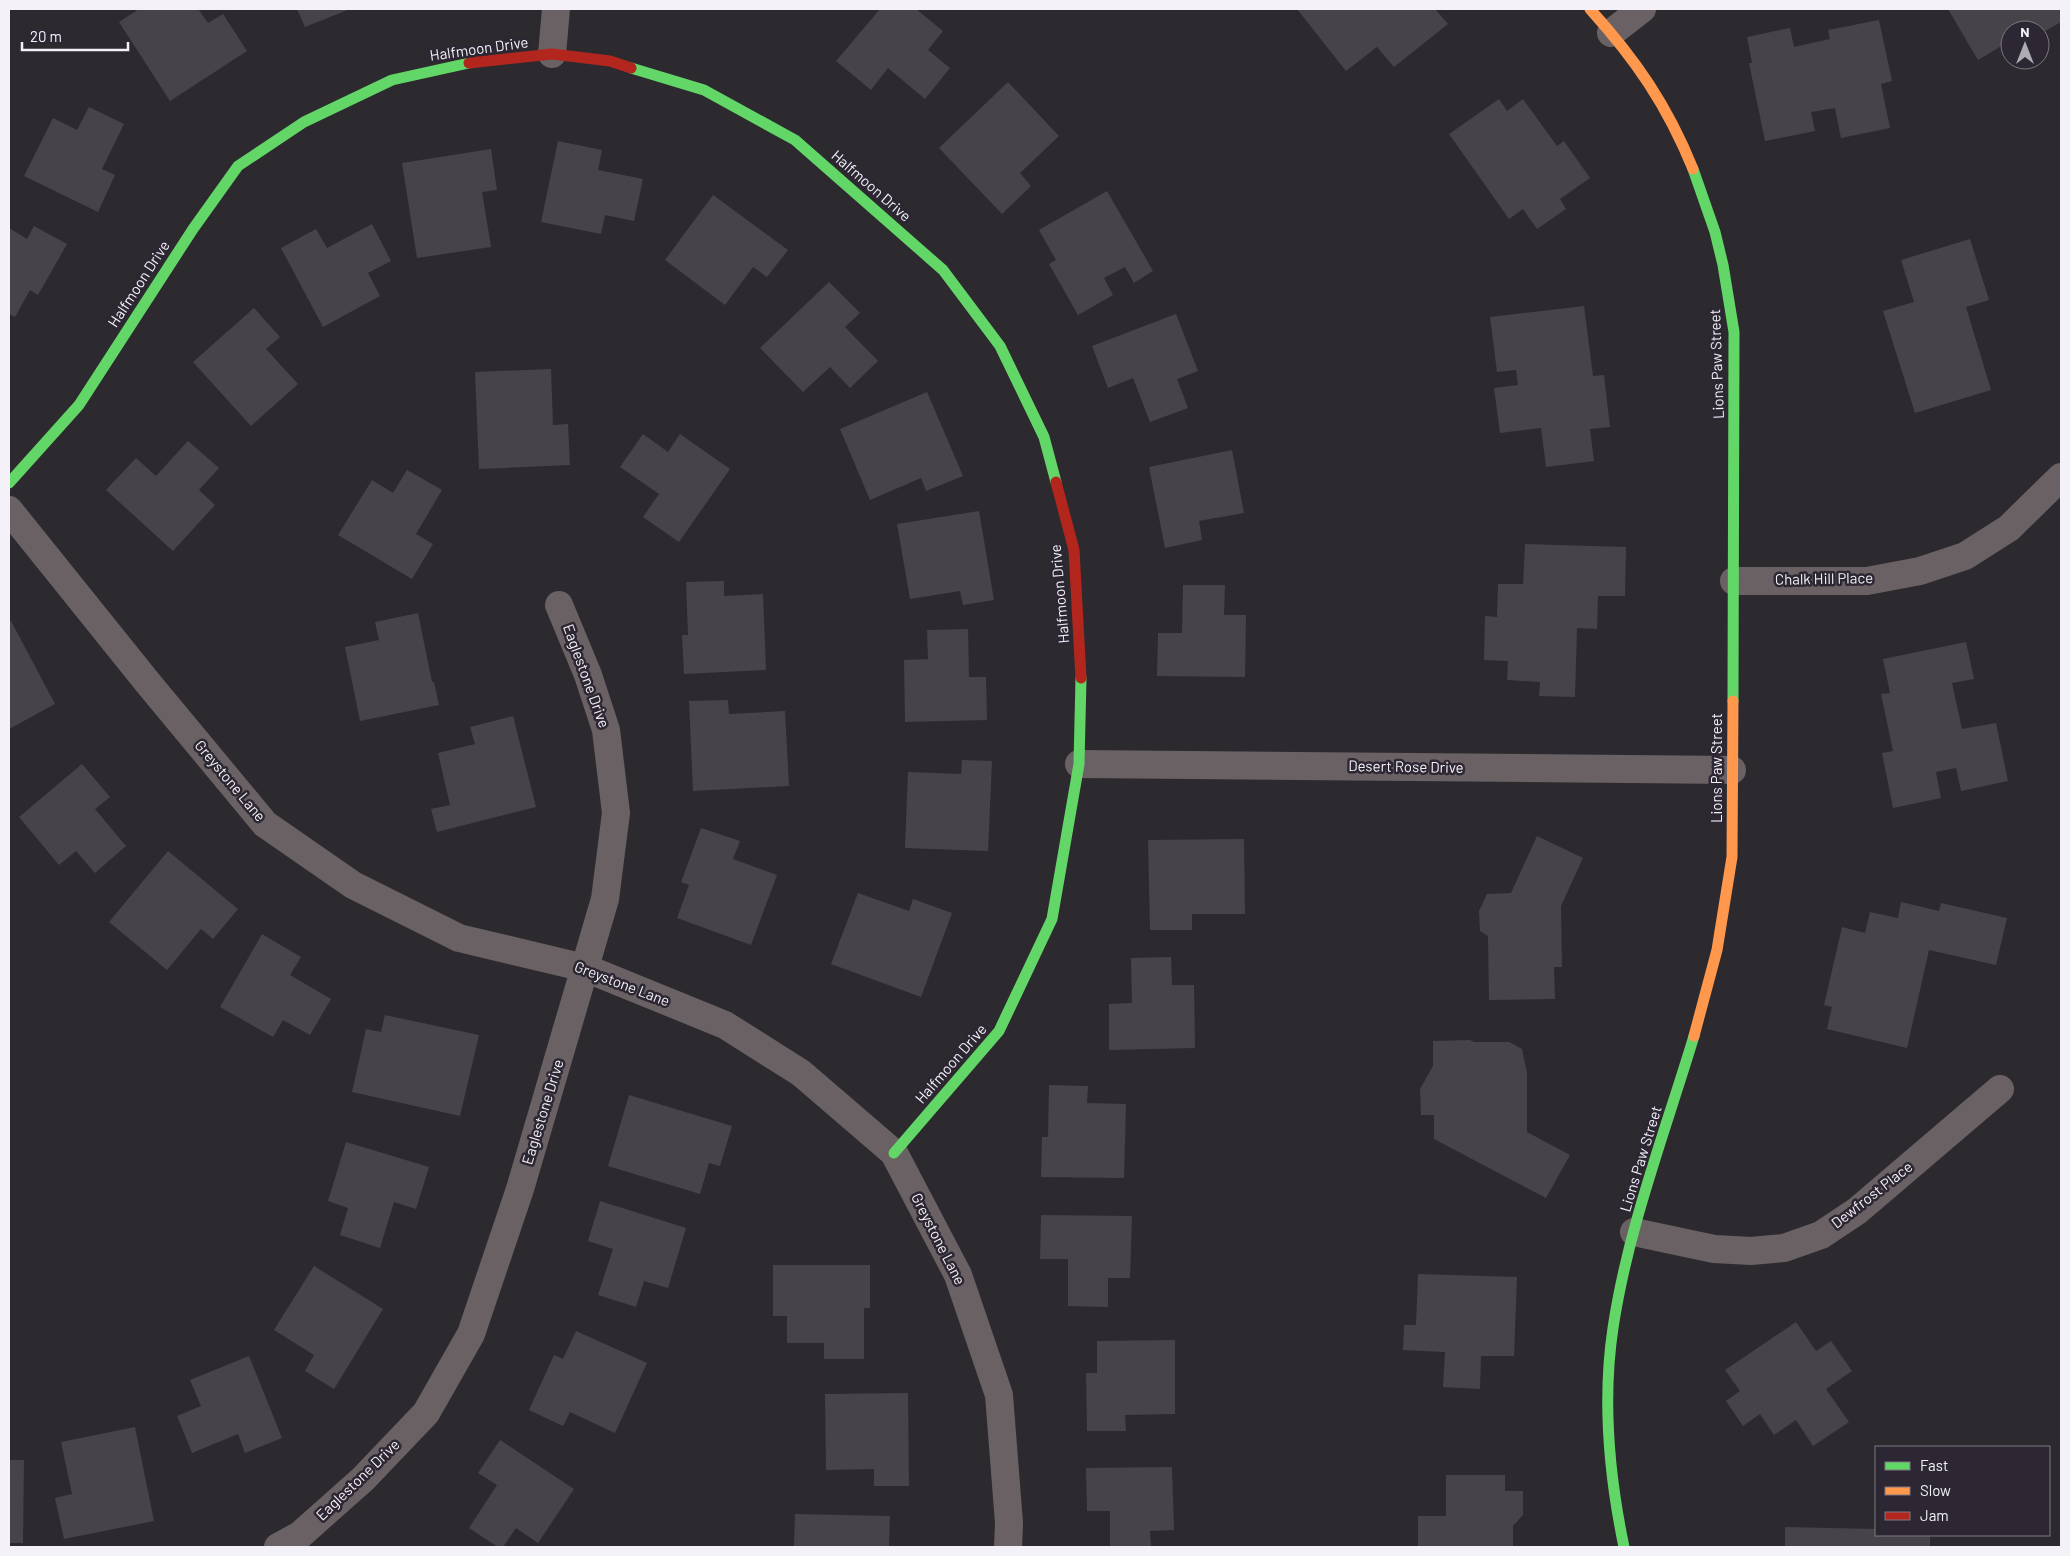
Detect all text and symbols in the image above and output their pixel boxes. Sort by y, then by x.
scale bar [22,20,129,52]
north arrow [2000,20,2050,70]
text: N [2020,23,2030,40]
text: 20 m [30,27,62,45]
street label: Halfmoon Drive [428,32,529,64]
street label: Halfmoon Drive [828,146,915,225]
street label: Halfmoon Drive [104,237,173,330]
street label: Lions Paw Street [1705,309,1727,419]
street label: Halfmoon Drive [1046,544,1072,644]
street label: Chalk Hill Place [1775,568,1873,588]
street label: Eaglestone Drive [560,621,614,730]
street label: Lions Paw Street [1707,713,1725,823]
street label: Greystone Lane [192,736,270,825]
street label: Desert Rose Drive [1348,756,1464,776]
street label: Greystone Lane [572,957,673,1009]
street label: Halfmoon Drive [911,1020,990,1107]
street label: Eaglestone Drive [517,1057,567,1167]
street label: Lions Paw Street [1615,1103,1665,1214]
street label: Dewfrost Place [1827,1157,1916,1232]
street label: Greystone Lane [908,1190,970,1287]
street label: Eaglestone Drive [312,1435,403,1524]
legend [1875,1446,2050,1536]
text: Fast [1920,1456,1948,1474]
text: Slow [1920,1481,1951,1499]
text: Jam [1920,1506,1949,1524]

